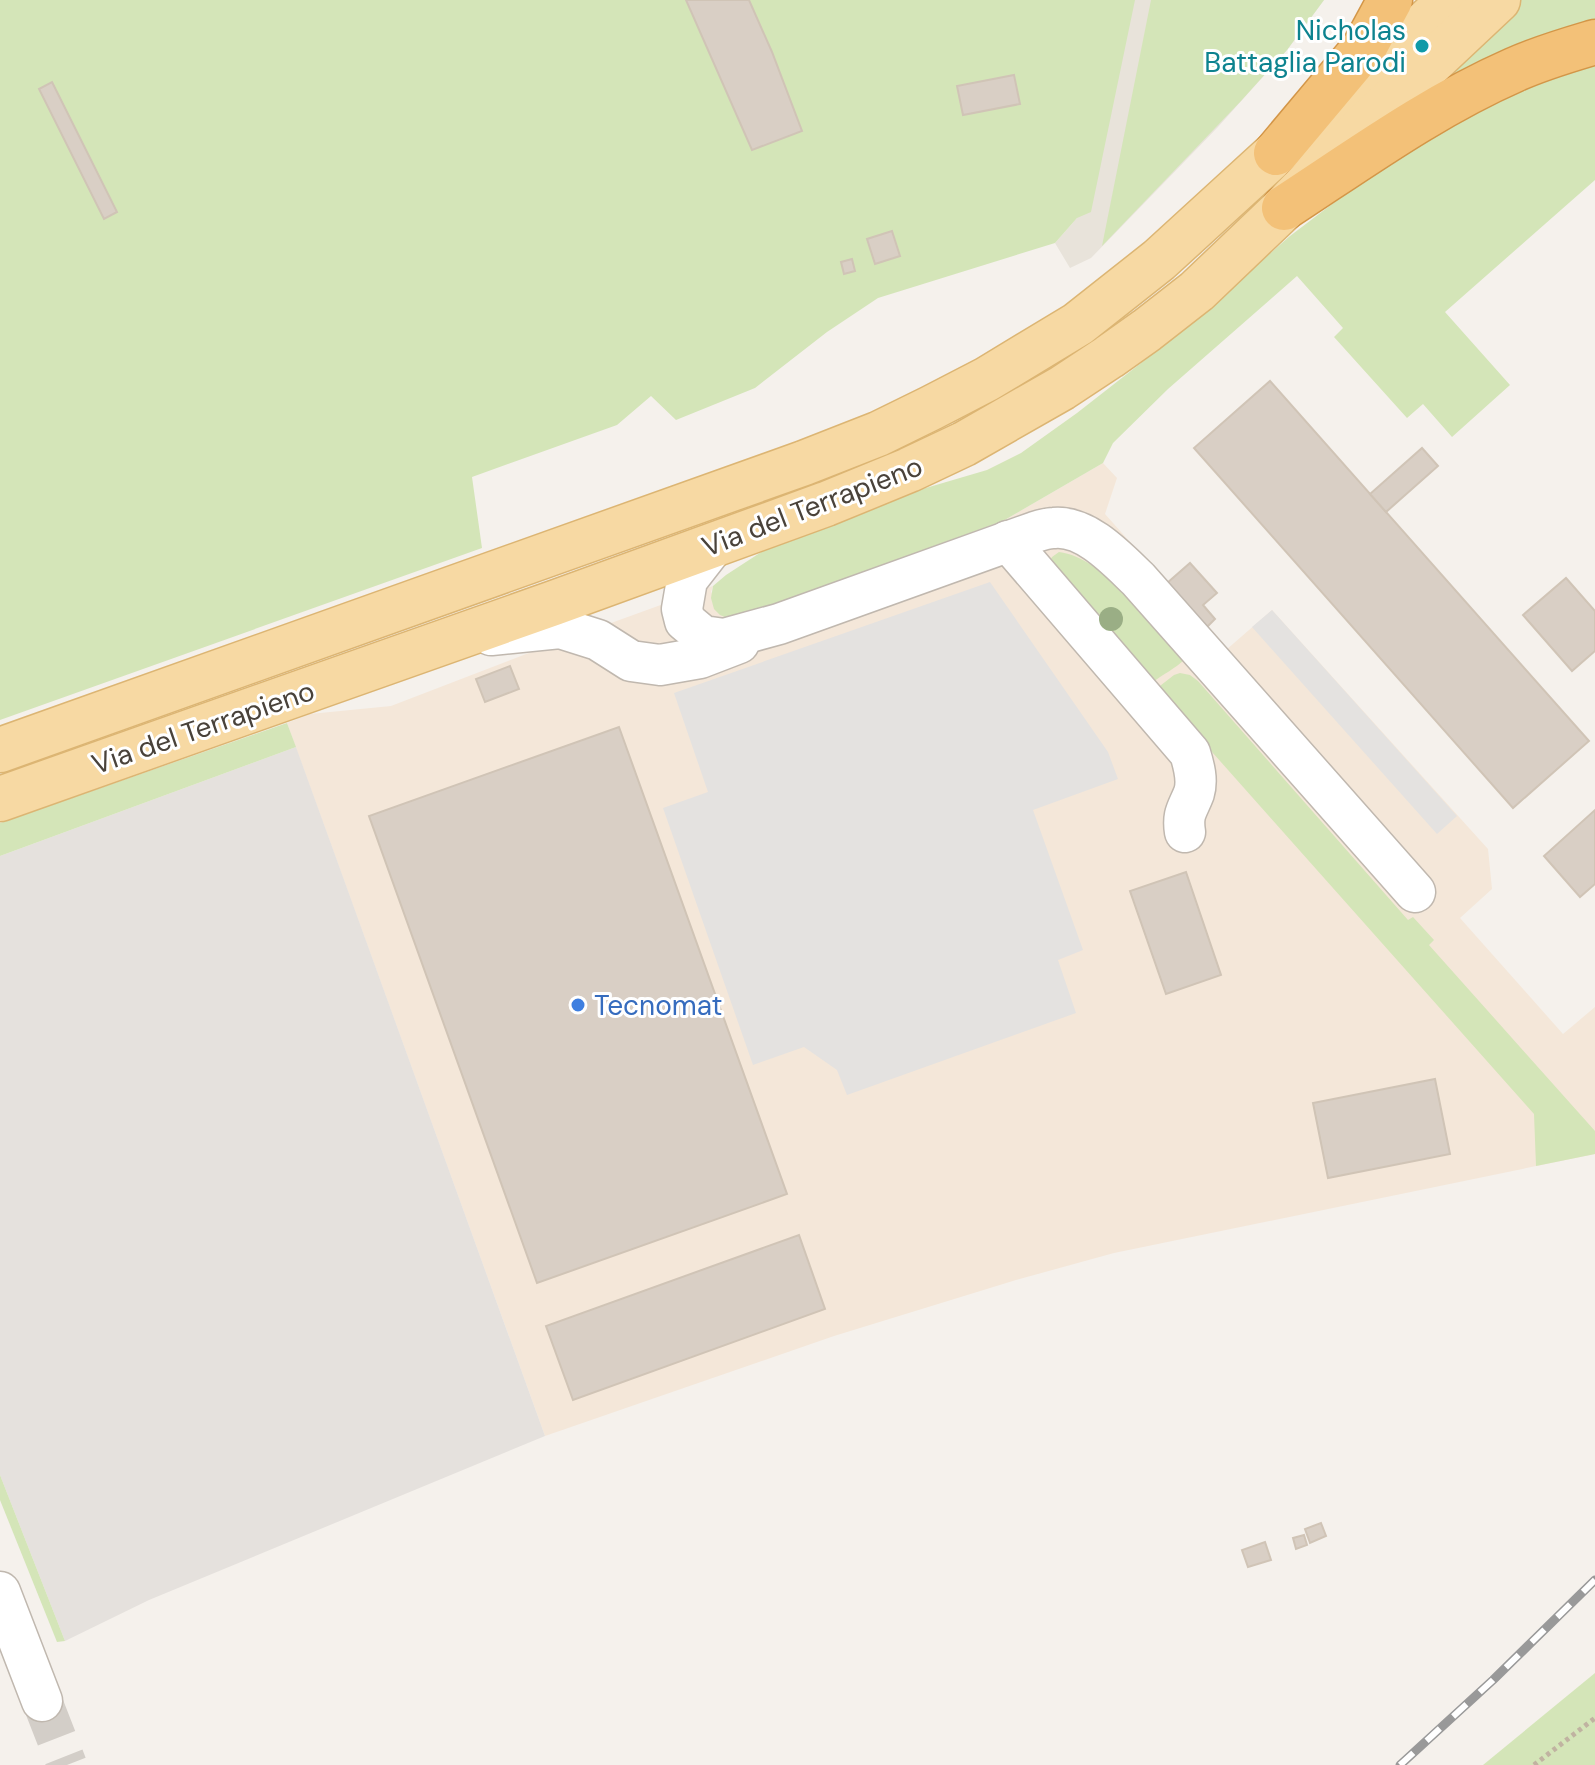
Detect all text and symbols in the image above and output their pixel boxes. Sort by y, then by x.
place label: Nicholas Battaglia Parodi [1204,12,1406,81]
marker: Nicholas Battaglia Parodi [1413,37,1431,55]
street label: Via del Terrapieno [697,447,928,566]
street label: Via del Terrapieno [87,672,319,783]
place label: Tecnomat [594,987,723,1024]
marker: Tecnomat [569,996,587,1014]

